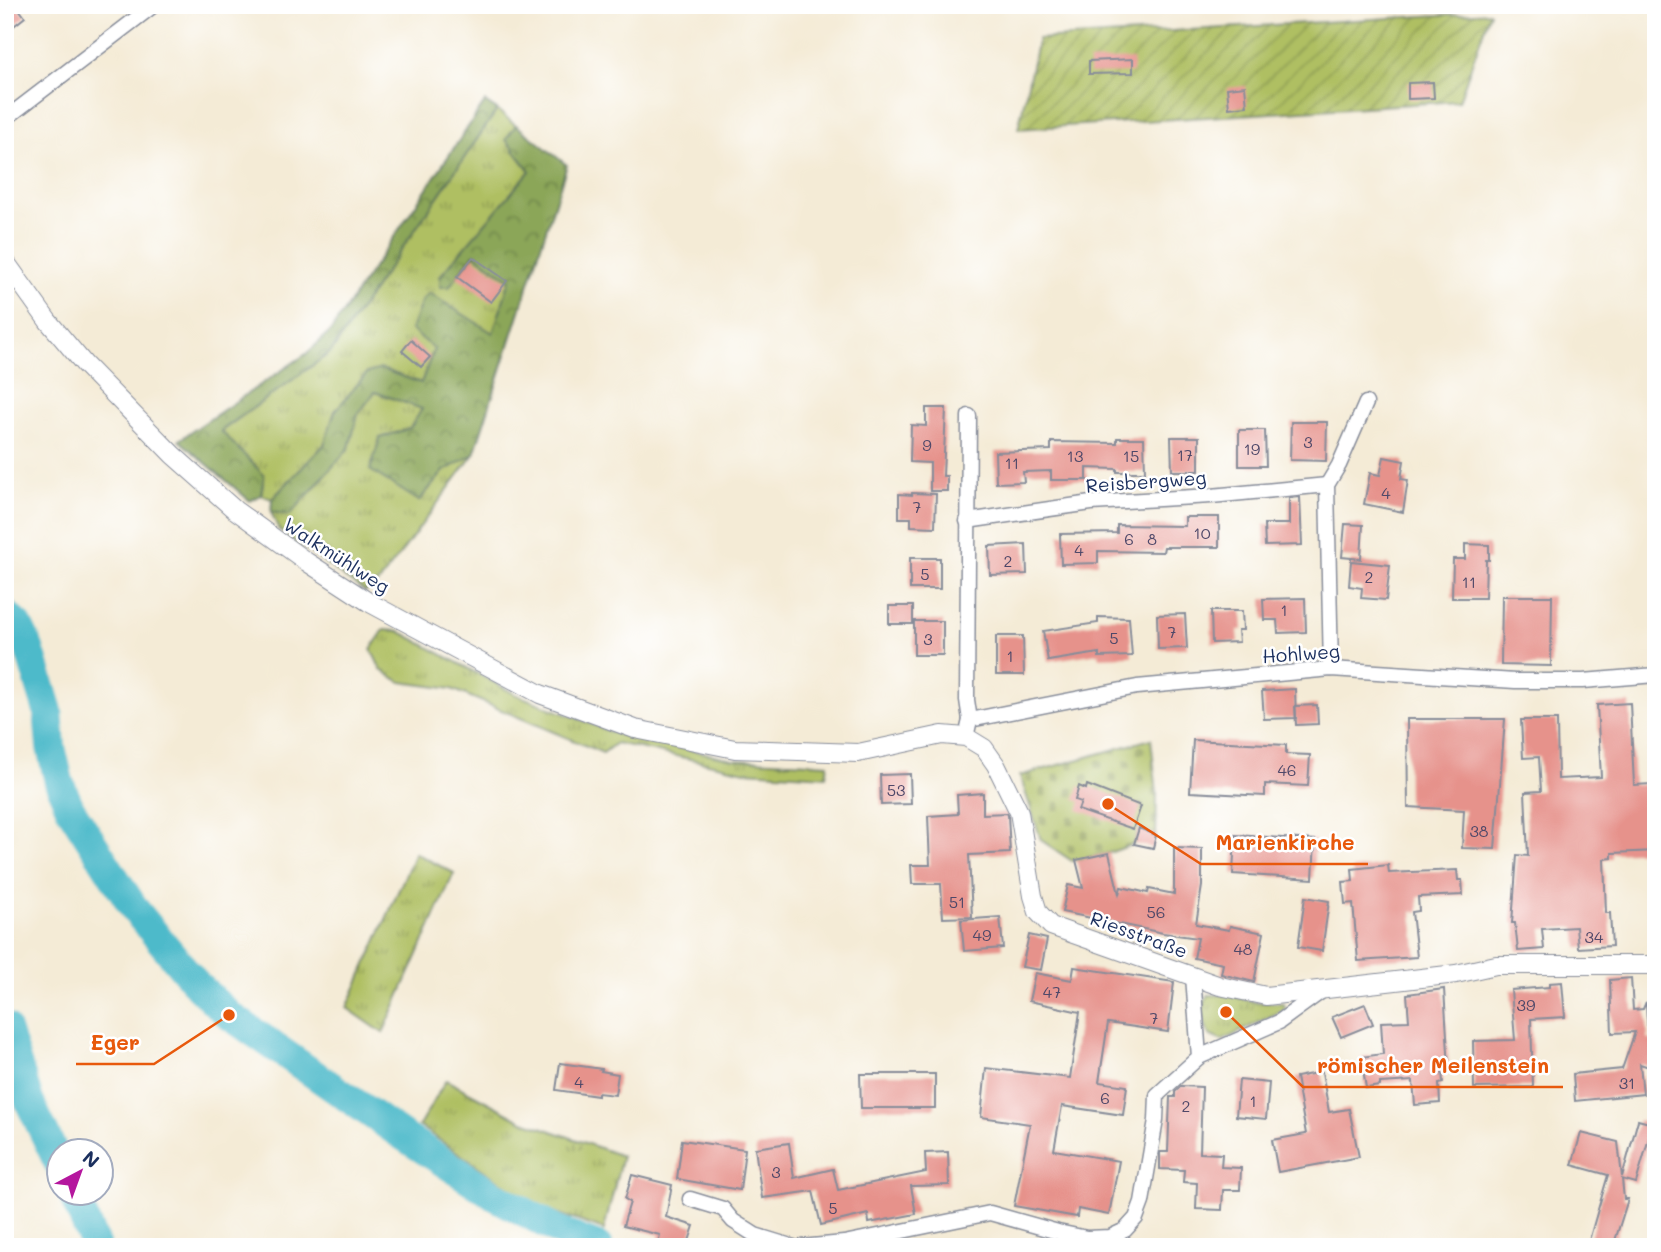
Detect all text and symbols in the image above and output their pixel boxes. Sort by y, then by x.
house number: 3 [1303,431,1313,452]
house number: 9 [922,434,932,455]
house number: 19 [1244,438,1260,459]
house number: 17 [1177,444,1193,465]
house number: 13 [1067,445,1083,466]
house number: 15 [1123,445,1139,466]
house number: 11 [1005,452,1019,473]
street label: Reisbergweg [1085,464,1207,498]
house number: 4 [1381,482,1391,503]
house number: 7 [913,496,922,517]
street label: Walkmühlweg [279,511,395,599]
house number: 10 [1193,522,1211,543]
house number: 6 [1124,528,1134,549]
house number: 8 [1147,528,1157,549]
house number: 4 [1074,539,1084,560]
house number: 2 [1004,550,1012,571]
house number: 5 [920,563,930,584]
house number: 2 [1365,566,1373,587]
house number: 11 [1462,571,1476,592]
house number: 1 [1280,599,1288,620]
house number: 7 [1168,621,1177,642]
house number: 5 [1109,627,1119,648]
house number: 3 [923,628,933,649]
street label: Hohlweg [1261,638,1341,668]
house number: 1 [1006,645,1014,666]
house number: 46 [1277,759,1297,780]
house number: 53 [887,779,905,800]
house number: 38 [1469,820,1489,841]
callout: Marienkirche [1201,822,1368,864]
text: Marienkirche [1215,828,1355,855]
house number: 51 [949,891,965,912]
house number: 56 [1147,901,1166,922]
street label: Riesstraße [1087,905,1191,963]
house number: 49 [973,924,991,945]
house number: 34 [1585,926,1604,947]
house number: 48 [1233,938,1253,959]
house number: 47 [1043,981,1061,1002]
house number: 39 [1517,994,1535,1015]
house number: 7 [1150,1007,1159,1028]
callout: Eger [76,1022,154,1064]
text: Eger [90,1028,140,1055]
callout: römischer Meilenstein [1303,1045,1563,1087]
text: römischer Meilenstein [1317,1051,1549,1078]
house number: 4 [574,1071,584,1092]
house number: 31 [1619,1072,1635,1093]
house number: 6 [1100,1087,1110,1108]
house number: 1 [1249,1090,1257,1111]
house number: 2 [1182,1095,1190,1116]
north arrow [46,1136,116,1206]
text: N [78,1145,105,1173]
house number: 3 [771,1161,781,1182]
house number: 5 [828,1197,838,1218]

